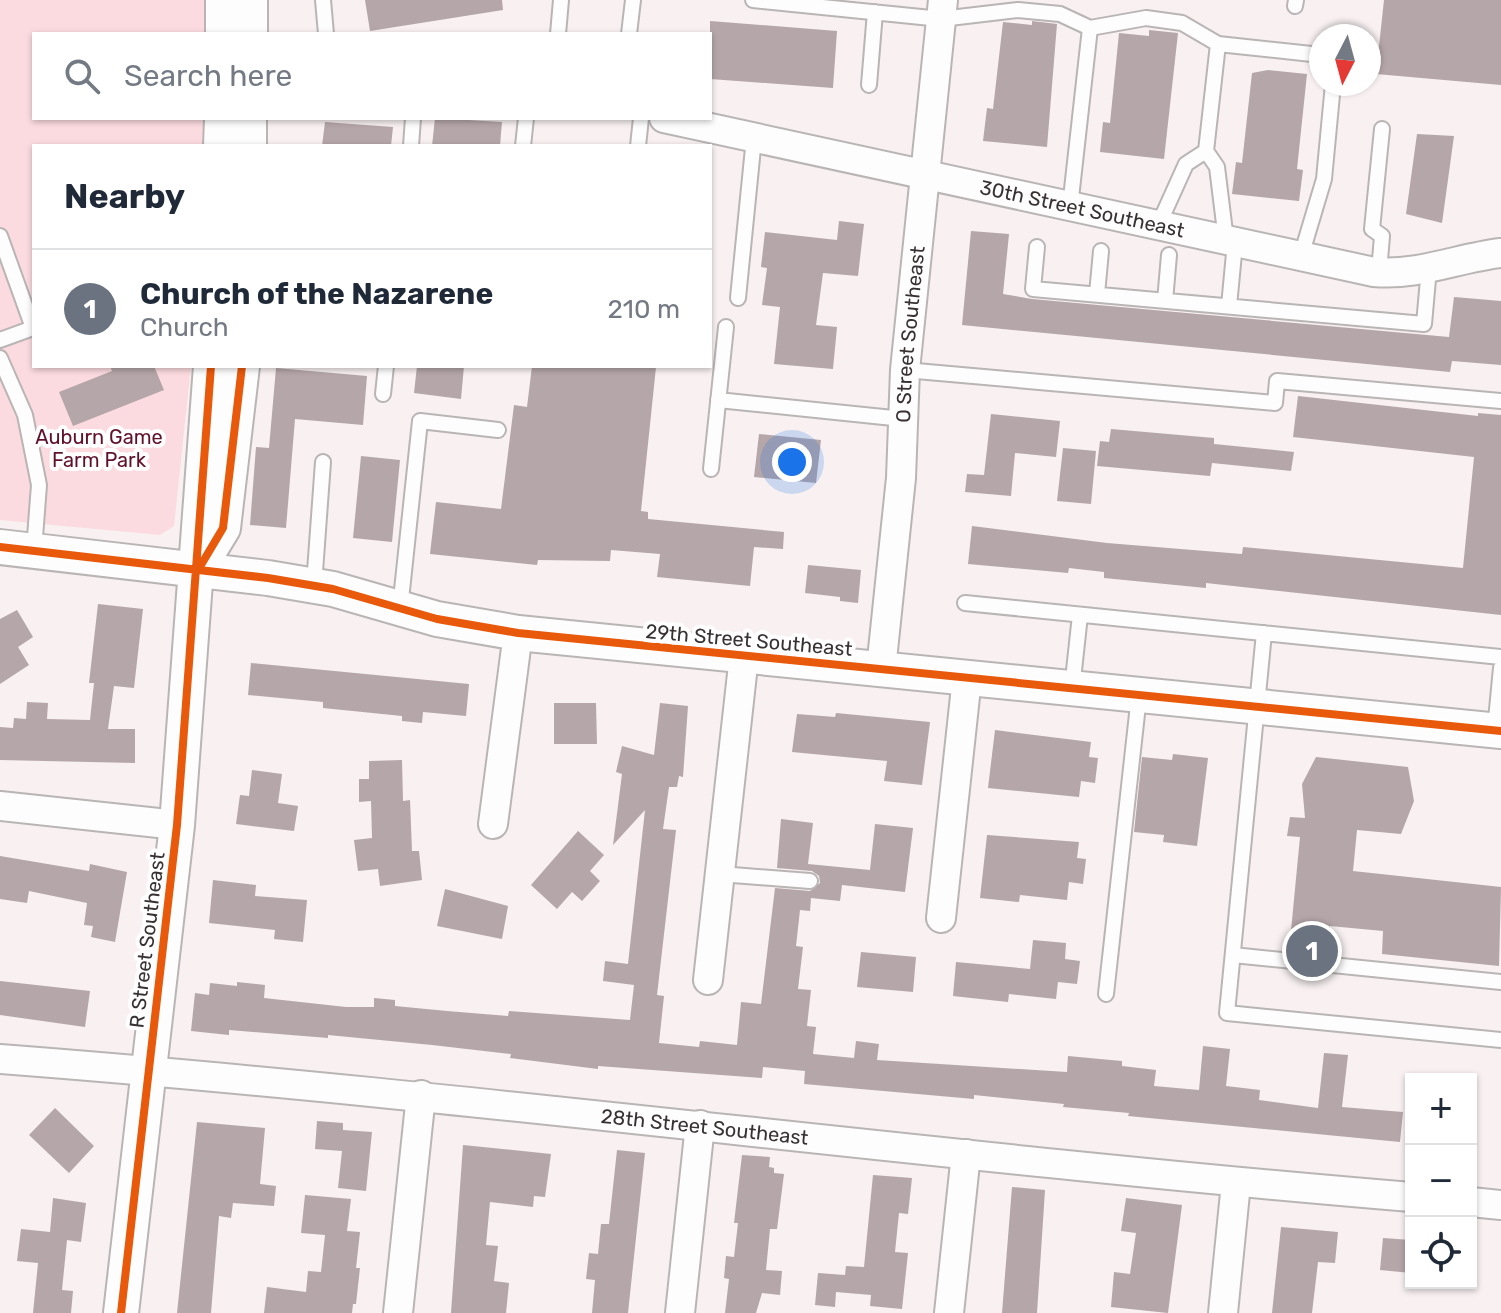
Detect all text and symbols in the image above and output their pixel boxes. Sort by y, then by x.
north arrow [1309,24,1381,96]
search box [32,32,712,120]
icon: search [60,54,104,98]
text: Search here [124,58,292,94]
street label: 30th Street Southeast [978,175,1187,243]
text: Nearby [64,176,185,217]
street label: O Street Southeast [891,245,930,423]
text: Church of the Nazarene [140,276,493,312]
text: 1 [84,294,96,325]
text: 210 m [608,294,680,325]
text: Church [140,312,229,343]
park label: Auburn Game Farm Park [35,425,163,472]
your location [772,442,812,482]
street label: 29th Street Southeast [645,619,854,661]
street label: R Street Southeast [124,851,170,1029]
pin: 1 [1286,921,1338,981]
map controls [1405,1073,1477,1289]
button: + [1405,1073,1477,1145]
street label: 28th Street Southeast [600,1104,810,1150]
button: − [1405,1145,1477,1217]
button: locate [1405,1217,1477,1289]

